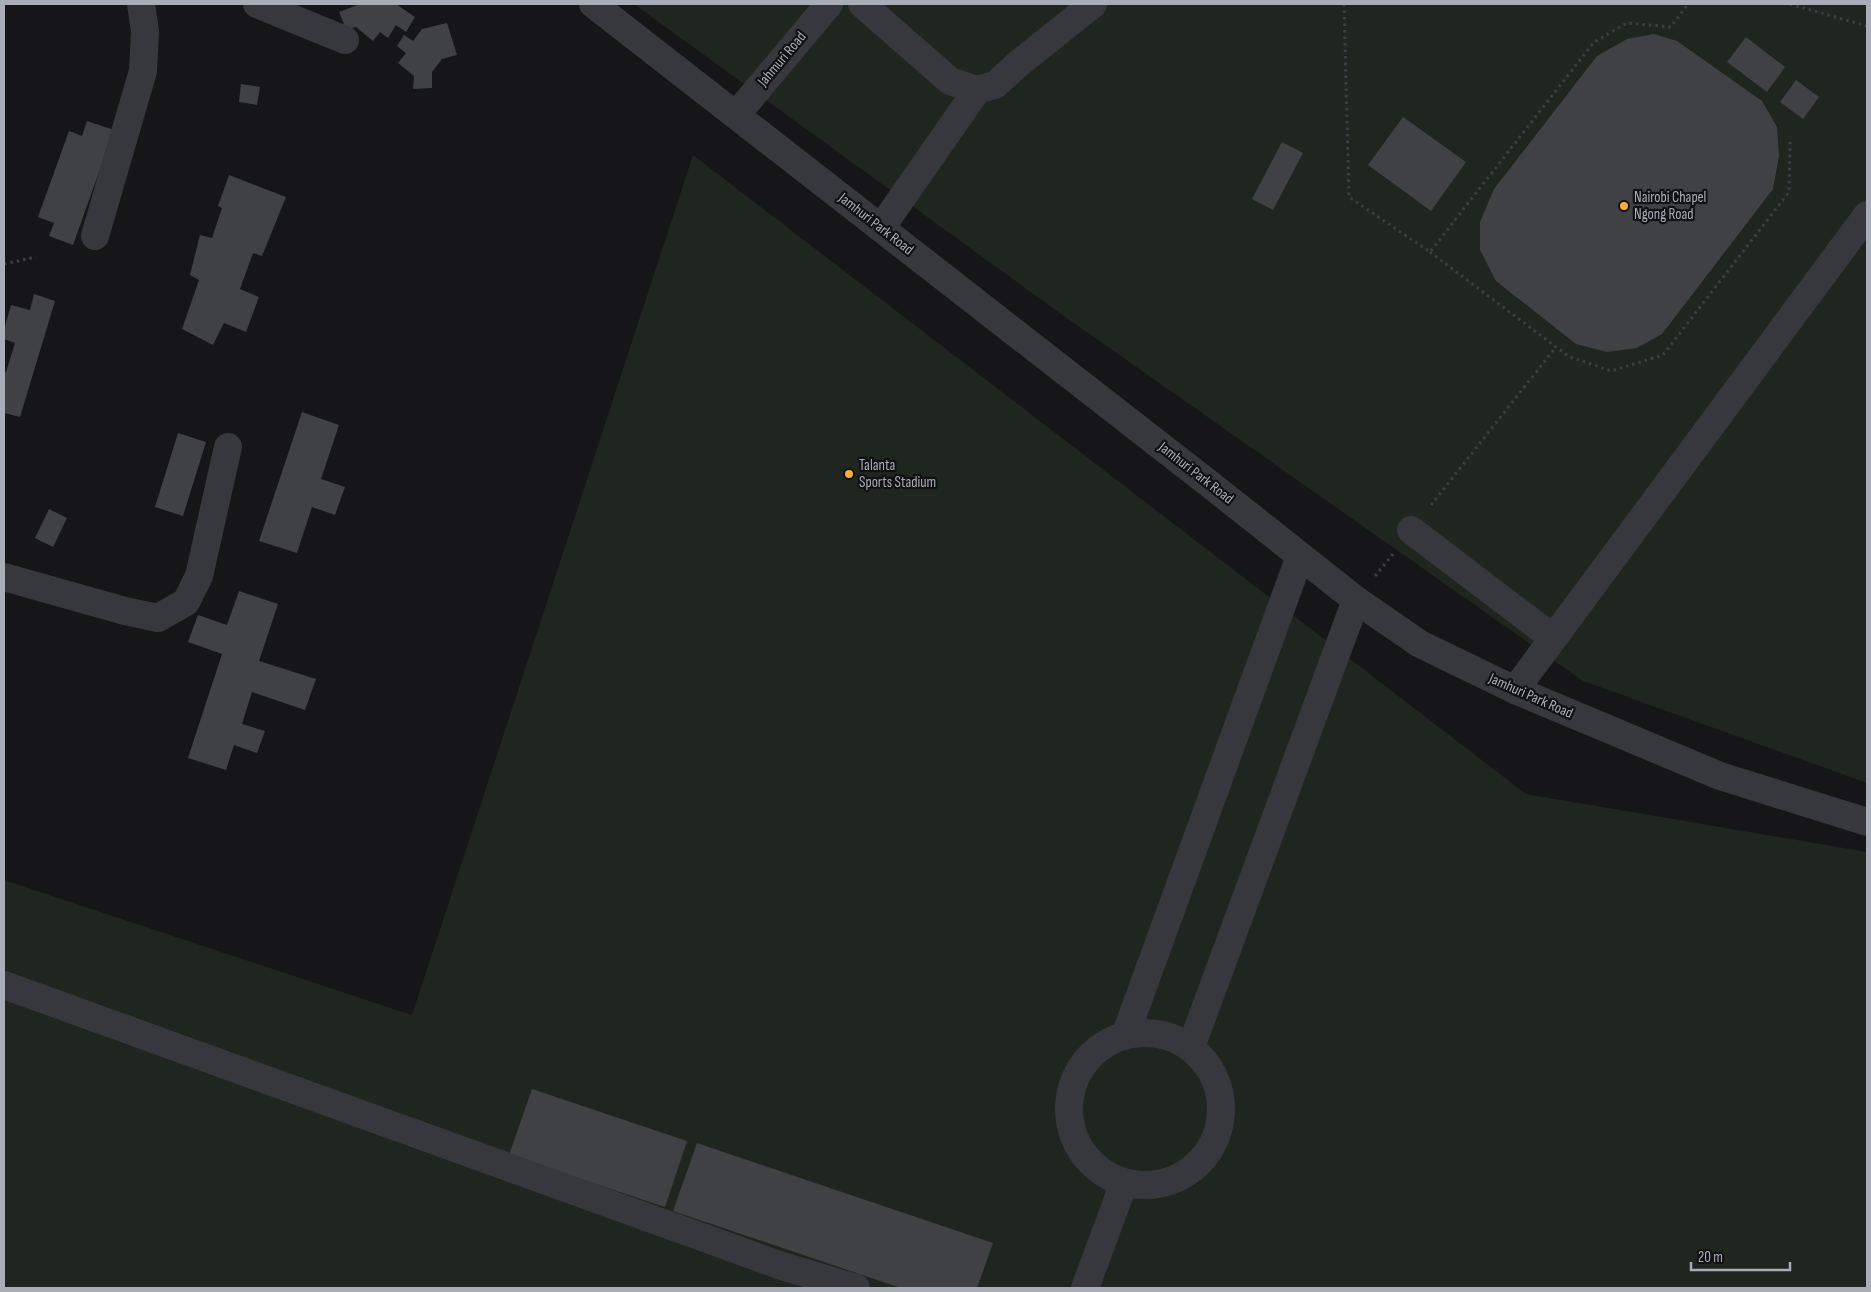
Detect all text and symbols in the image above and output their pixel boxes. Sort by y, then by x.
street label: Jahmuri Road [753,28,810,91]
street label: Jamhuri Park Road [834,188,917,259]
place label: Nairobi Chapel Ngong Road [1634,188,1706,224]
marker: Nairobi Chapel Ngong Road [1618,200,1630,212]
street label: Jamhuri Park Road [1154,437,1237,508]
place label: Talanta Sports Stadium [859,456,936,492]
marker: Talanta Sports Stadium [843,468,855,480]
street label: Jamhuri Park Road [1485,669,1576,723]
scale bar [1691,1240,1790,1272]
text: 20 m [1698,1248,1723,1267]

